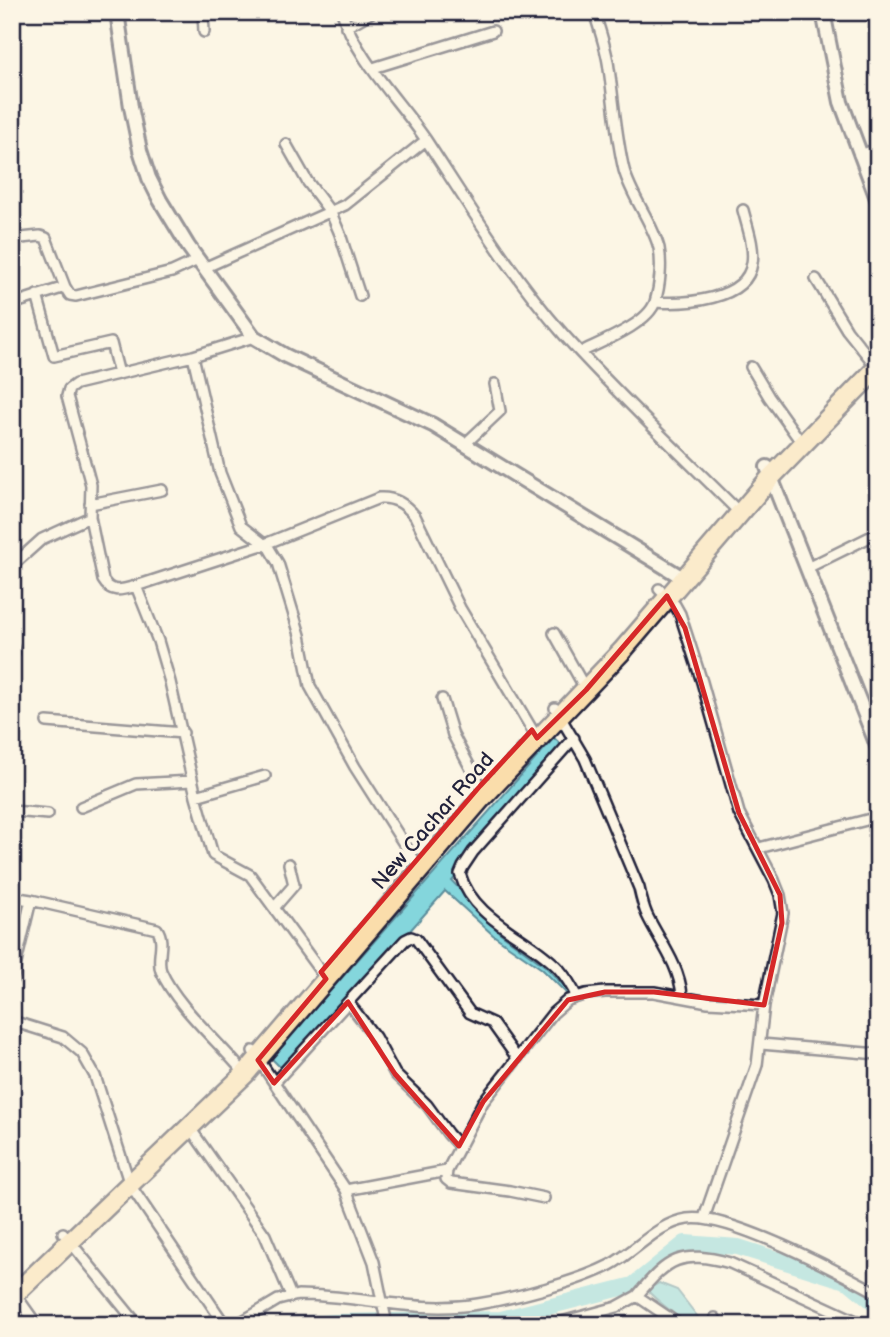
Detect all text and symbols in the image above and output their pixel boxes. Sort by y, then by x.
street label: New Cachar Road [367,747,499,895]

